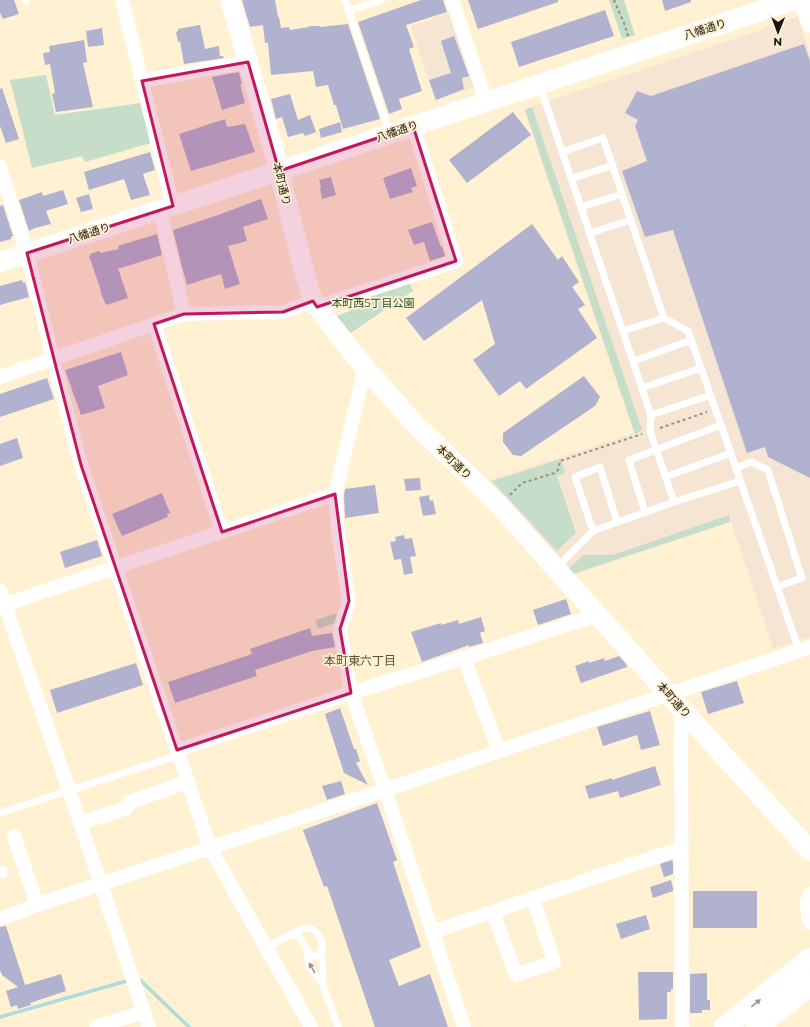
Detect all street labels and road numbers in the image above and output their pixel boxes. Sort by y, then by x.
street label: 八幡通り [682,16,728,42]
street label: 八幡通り [374,117,420,145]
street label: 本町通り [270,161,294,207]
street label: 八幡通り [66,220,112,246]
street label: 本町通り [433,442,475,482]
street label: 本町通り [654,679,694,721]

